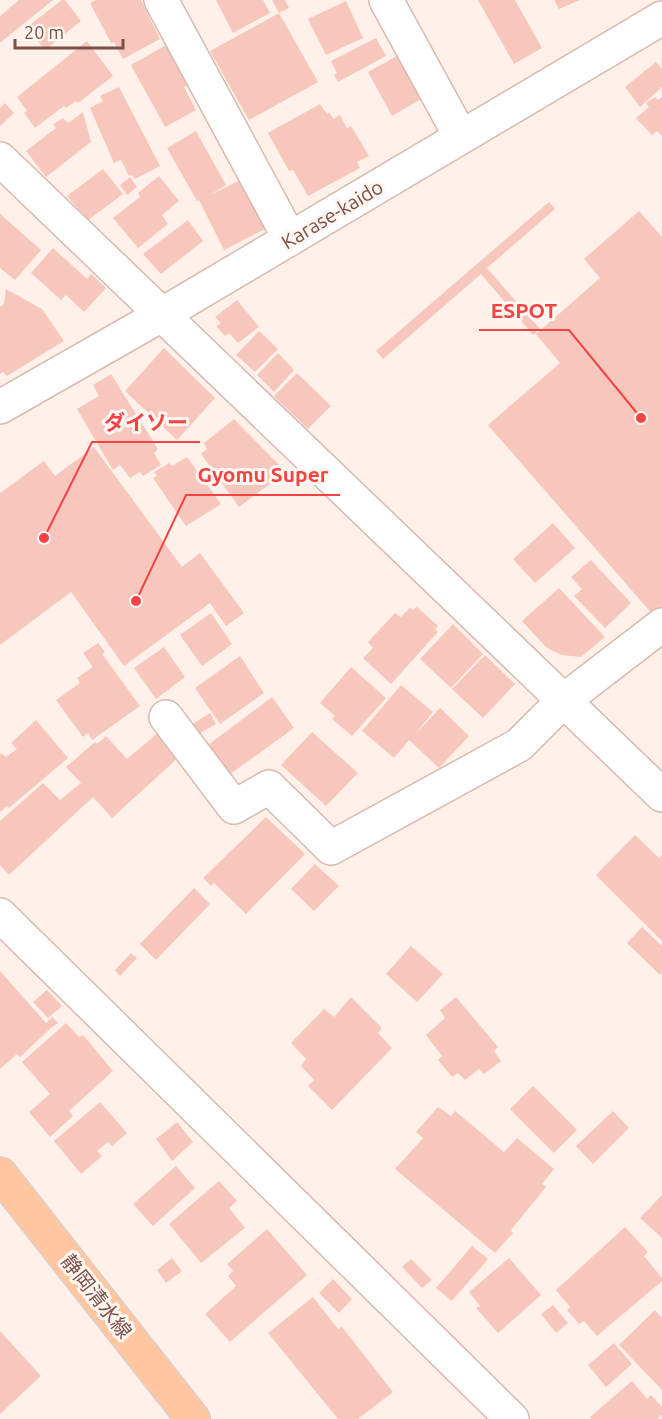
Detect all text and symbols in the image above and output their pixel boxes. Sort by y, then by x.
scale bar [15,12,123,50]
text: 20 m [24,22,64,42]
street label: Karase-kaido [277,175,387,253]
callout: ESPOT [479,291,569,330]
text: ESPOT [491,298,558,322]
callout: ダイソー [92,403,200,442]
text: ダイソー [104,410,188,434]
callout: Gyomu Super [186,456,340,495]
text: Gyomu Super [198,462,329,486]
street label: 静岡清水線 [57,1250,137,1342]

